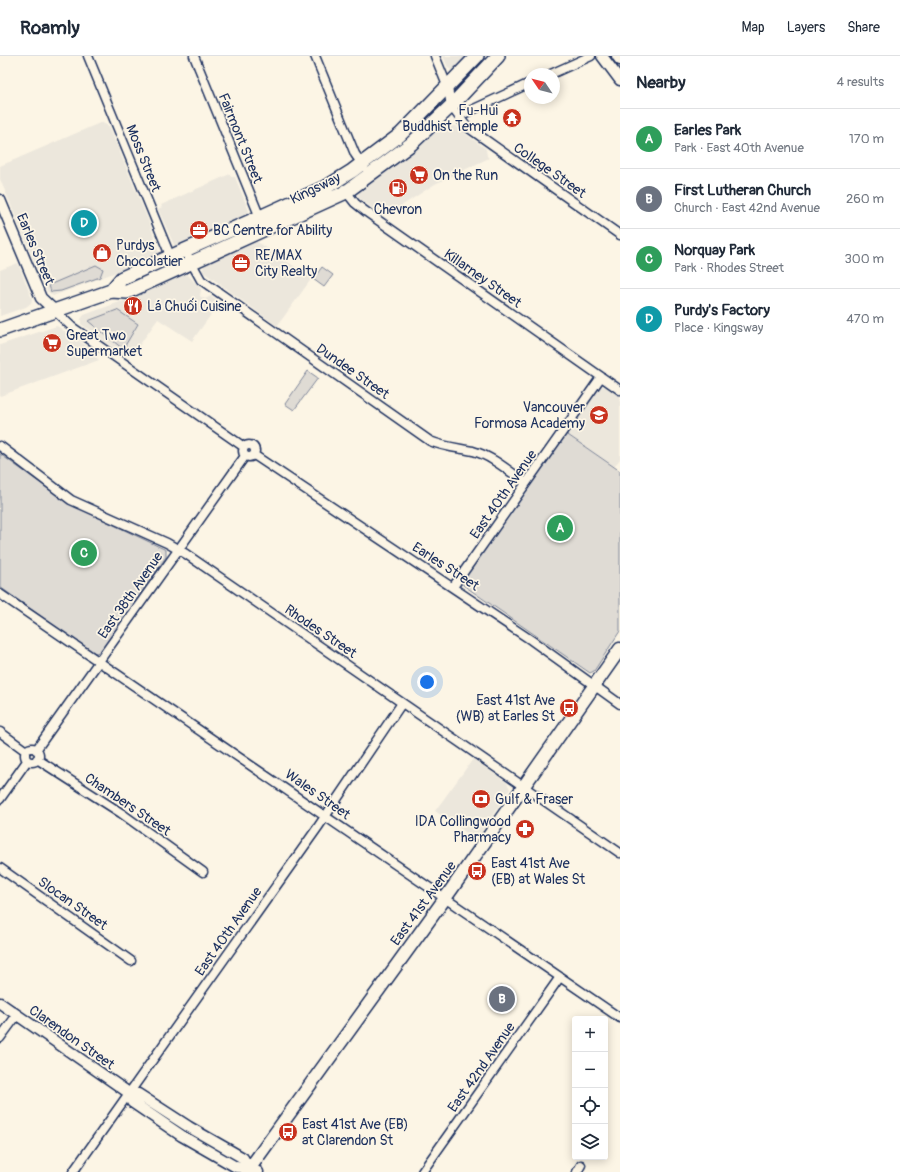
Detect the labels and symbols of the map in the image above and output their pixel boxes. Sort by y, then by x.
north arrow [524,68,560,104]
street label: Fairmont Street [215,91,266,186]
place label: Fu-Hui Buddhist Temple [402,102,498,135]
temple icon: Fu-Hui Buddhist Temple [501,107,523,129]
street label: Moss Street [122,122,165,195]
street label: College Street [510,139,590,202]
supermarket icon: On the Run [408,164,430,186]
place label: On the Run [433,167,498,184]
street label: Kingsway [287,169,343,208]
fuel station icon: Chevron [387,177,409,199]
place label: Chevron [374,201,422,218]
pin: D [71,208,97,238]
street label: Earles Street [13,211,58,288]
office icon: BC Centre for Ability [188,219,210,241]
place label: BC Centre for Ability [213,222,332,239]
place label: Purdys Chocolatier [116,237,183,270]
shop icon: Purdys Chocolatier [91,242,113,264]
street label: Killarney Street [441,245,525,312]
place label: RE/MAX City Realty [255,247,317,280]
office icon: RE/MAX City Realty [230,252,252,274]
restaurant icon: Lá Chuối Cuisine [122,295,144,317]
place label: Lá Chuối Cuisine [147,297,242,315]
place label: Great Two Supermarket [66,327,142,360]
supermarket icon: Great Two Supermarket [41,332,63,354]
street label: Dundee Street [313,340,393,403]
place label: Vancouver Formosa Academy [474,399,585,432]
school or university icon: Vancouver Formosa Academy [588,404,610,426]
street label: East 40th Avenue [466,446,540,542]
pin: A [547,513,573,543]
pin: C [71,538,97,568]
street label: Earles Street [409,539,483,595]
street label: East 38th Avenue [94,549,167,642]
street label: Rhodes Street [281,601,360,662]
your location [417,672,437,692]
place label: East 41st Ave (WB) at Earles St [456,692,555,725]
bus stop icon: East 41st Ave (WB) at Earles St [558,697,580,719]
street label: Wales Street [282,766,354,823]
street label: Chambers Street [81,769,174,840]
bank icon: Gulf & Fraser [470,788,492,810]
place label: Gulf & Fraser [495,791,573,808]
place label: IDA Collingwood Pharmacy [415,813,511,846]
pharmacy icon: IDA Collingwood Pharmacy [514,818,536,840]
place label: East 41st Ave (EB) at Wales St [491,855,586,888]
street label: East 41st Avenue [387,858,460,949]
bus stop icon: East 41st Ave (EB) at Wales St [466,860,488,882]
street label: Slocan Street [35,873,111,934]
street label: East 40th Avenue [191,883,265,979]
pin: B [489,984,515,1014]
street label: Clarendon Street [26,1002,118,1073]
street label: East 42nd Avenue [444,1019,519,1115]
place label: East 41st Ave (EB) at Clarendon St [302,1116,408,1149]
bus stop icon: East 41st Ave (EB) at Clarendon St [277,1121,299,1143]

